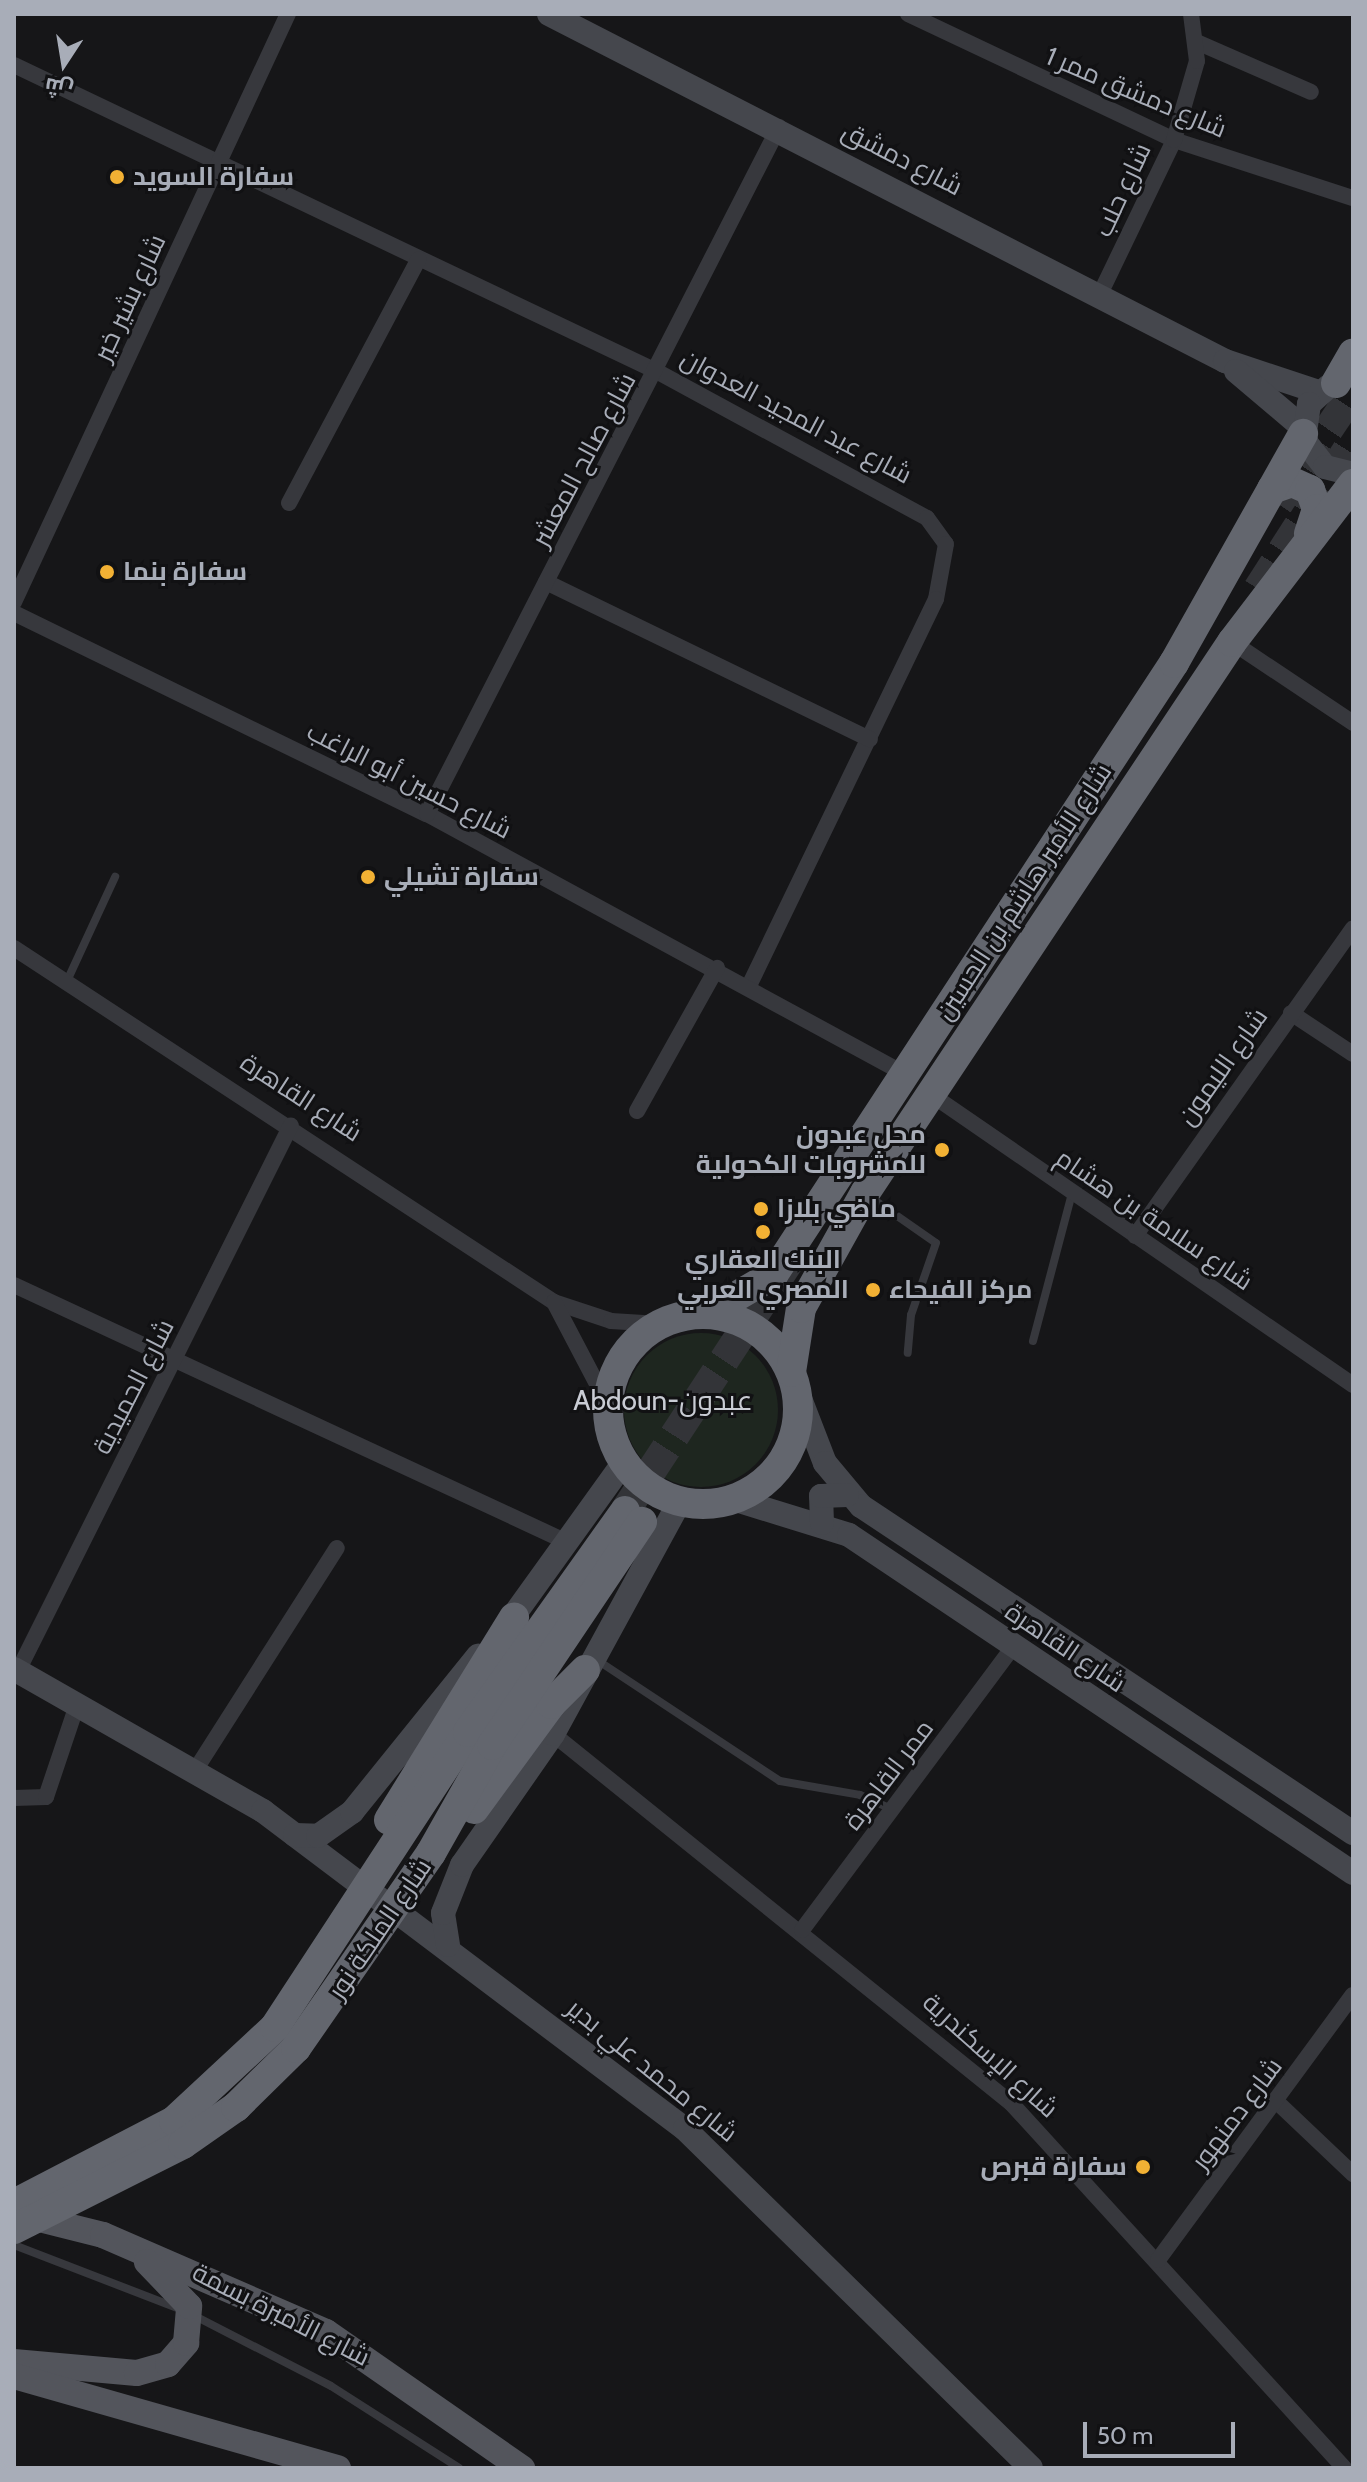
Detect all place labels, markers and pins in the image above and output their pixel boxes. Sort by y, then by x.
place label: سفارة السويد [133,161,294,193]
marker: سفارة السويد [108,168,126,186]
place label: سفارة بنما [123,556,247,588]
marker: سفارة بنما [98,563,116,581]
place label: سفارة تشيلي [384,861,539,893]
marker: سفارة تشيلي [359,868,377,886]
place label: محل عبدون للمشروبات الكحولية [696,1119,926,1180]
marker: محل عبدون للمشروبات الكحولية [933,1141,951,1159]
place label: ماضي بلازا [777,1193,896,1225]
marker: ماضي بلازا [752,1200,770,1218]
marker: البنك العقاري المصري العربي [754,1223,772,1241]
place label: البنك العقاري المصري العربي [677,1244,849,1306]
place label: مركز الفيحاء [889,1274,1033,1306]
marker: مركز الفيحاء [864,1281,882,1299]
place label: سفارة قبرص [980,2151,1127,2183]
marker: سفارة قبرص [1134,2158,1152,2176]

